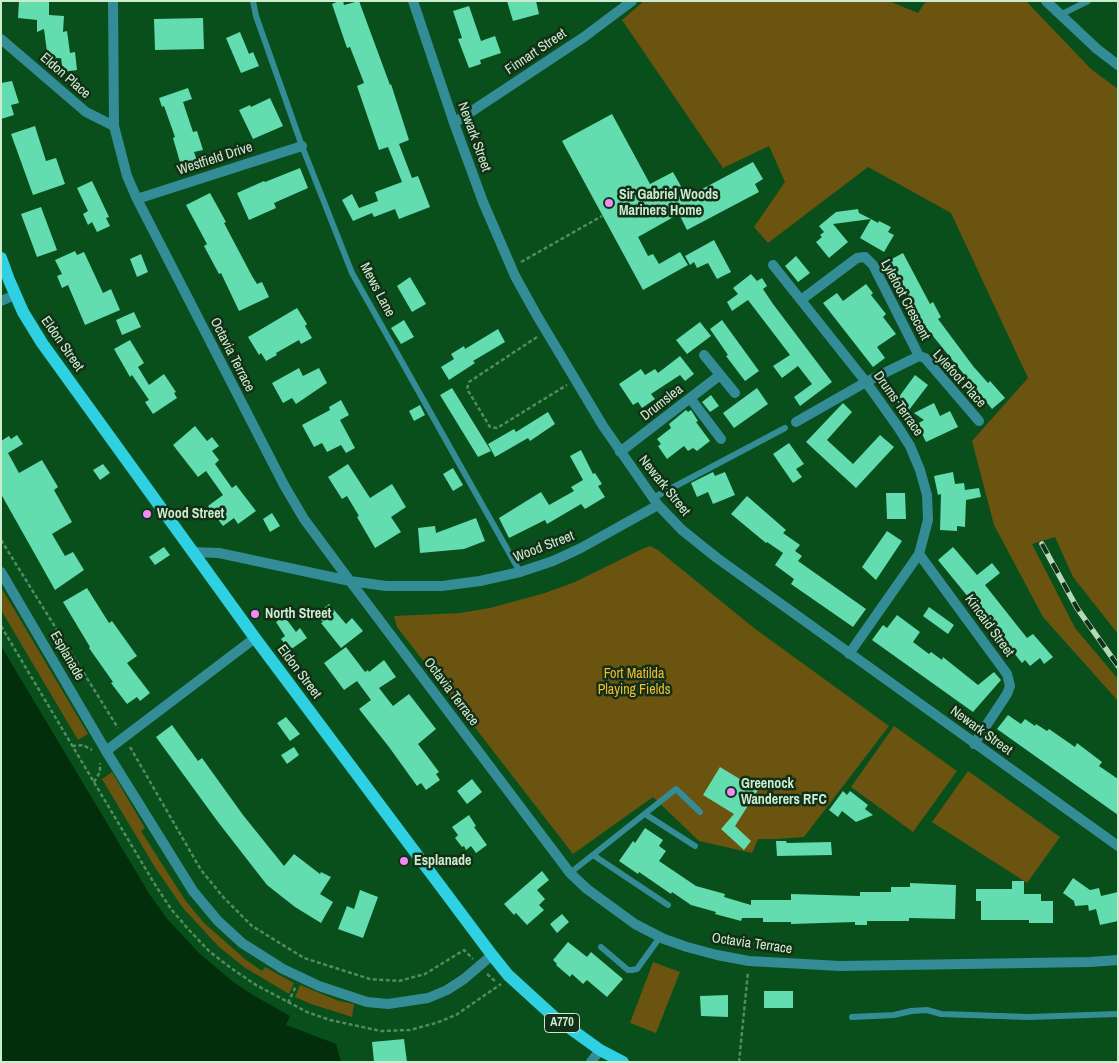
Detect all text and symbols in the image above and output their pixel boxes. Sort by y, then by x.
street label: Finnart Street [502,25,570,79]
street label: Eldon Place [36,50,94,102]
street label: Newark Street [454,100,494,174]
street label: Westfield Drive [175,139,255,179]
place label: Sir Gabriel Woods Mariners Home [619,187,718,220]
marker: Sir Gabriel Woods Mariners Home [603,197,615,209]
street label: Lylefoot Crescent [877,257,933,343]
street label: Mews Lane [356,260,398,320]
street label: Eldon Street [37,313,87,375]
street label: Octavia Terrace [206,315,258,395]
street label: Lylefoot Place [929,347,989,411]
street label: Drums Terrace [870,368,926,440]
street label: Drumslea [637,381,687,425]
street label: Newark Street [635,452,693,520]
place label: Wood Street [157,506,224,522]
marker: Wood Street [141,508,153,520]
street label: Wood Street [511,528,577,566]
street label: Kincaid Street [961,592,1017,660]
place label: North Street [265,606,331,622]
marker: North Street [249,608,261,620]
street label: Esplanade [46,628,88,684]
street label: Eldon Street [273,642,325,702]
street label: Octavia Terrace [420,655,482,729]
park label: Fort Matilda Playing Fields [598,666,670,699]
street label: Newark Street [947,703,1015,759]
place label: Greenock Wanderers RFC [741,776,827,809]
marker: Greenock Wanderers RFC [725,786,737,798]
place label: Esplanade [414,853,471,869]
marker: Esplanade [398,855,410,867]
street label: Octavia Terrace [711,930,793,958]
road number: A770 [544,1014,580,1032]

